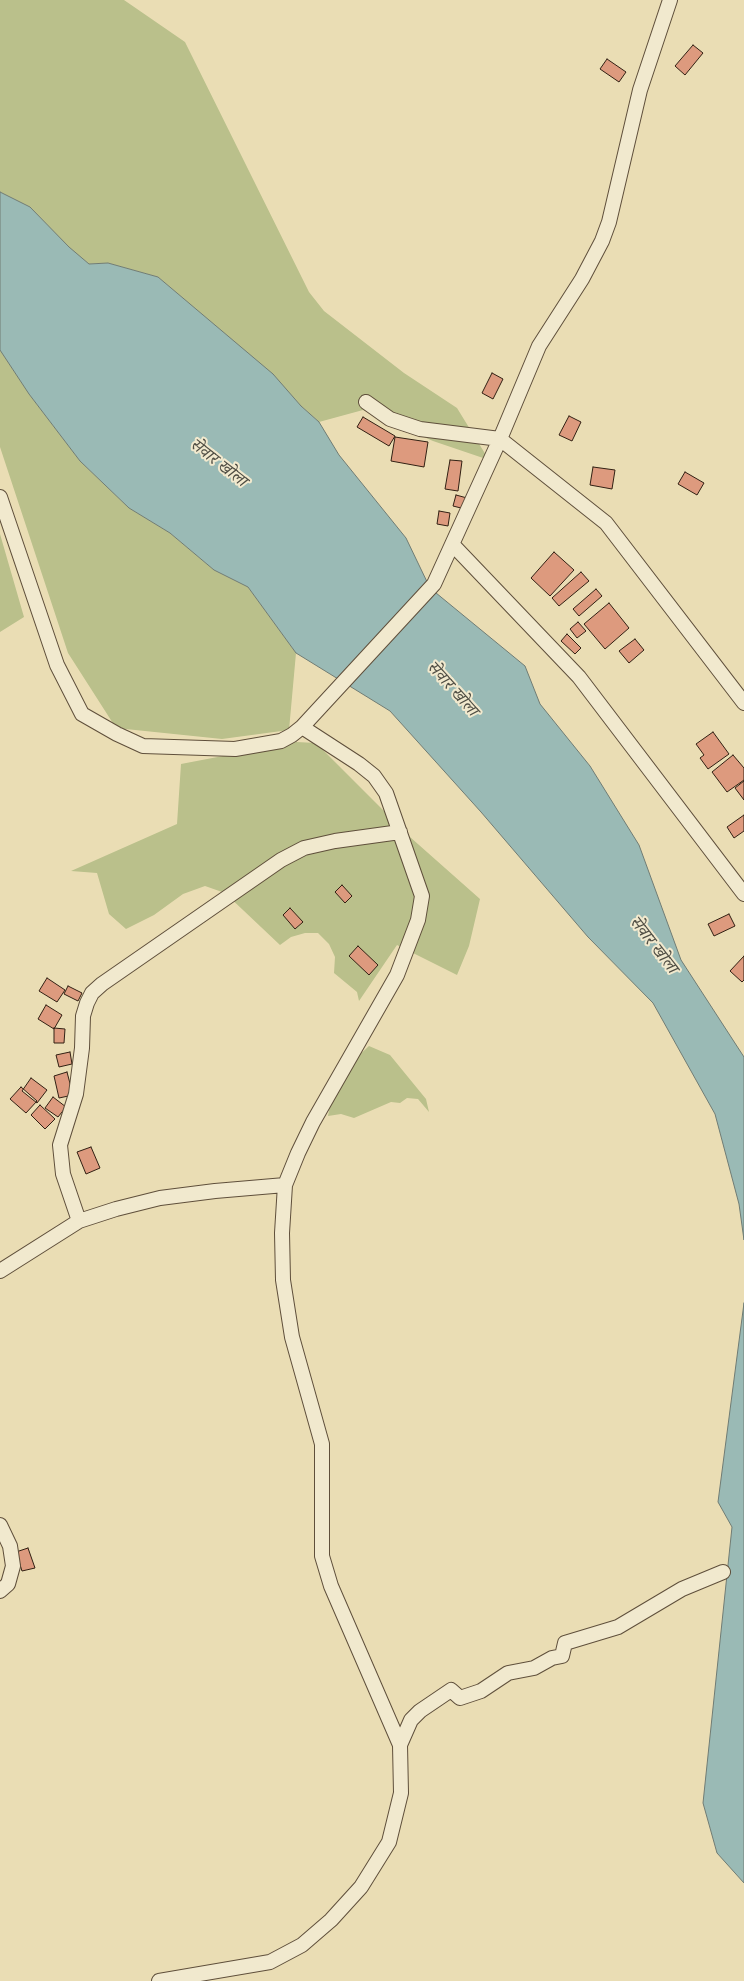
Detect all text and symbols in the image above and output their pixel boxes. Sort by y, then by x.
water label: सेवार खोला [185,434,251,492]
water label: सेवार खोला [422,657,482,721]
water label: सेवार खोला [624,912,682,978]

